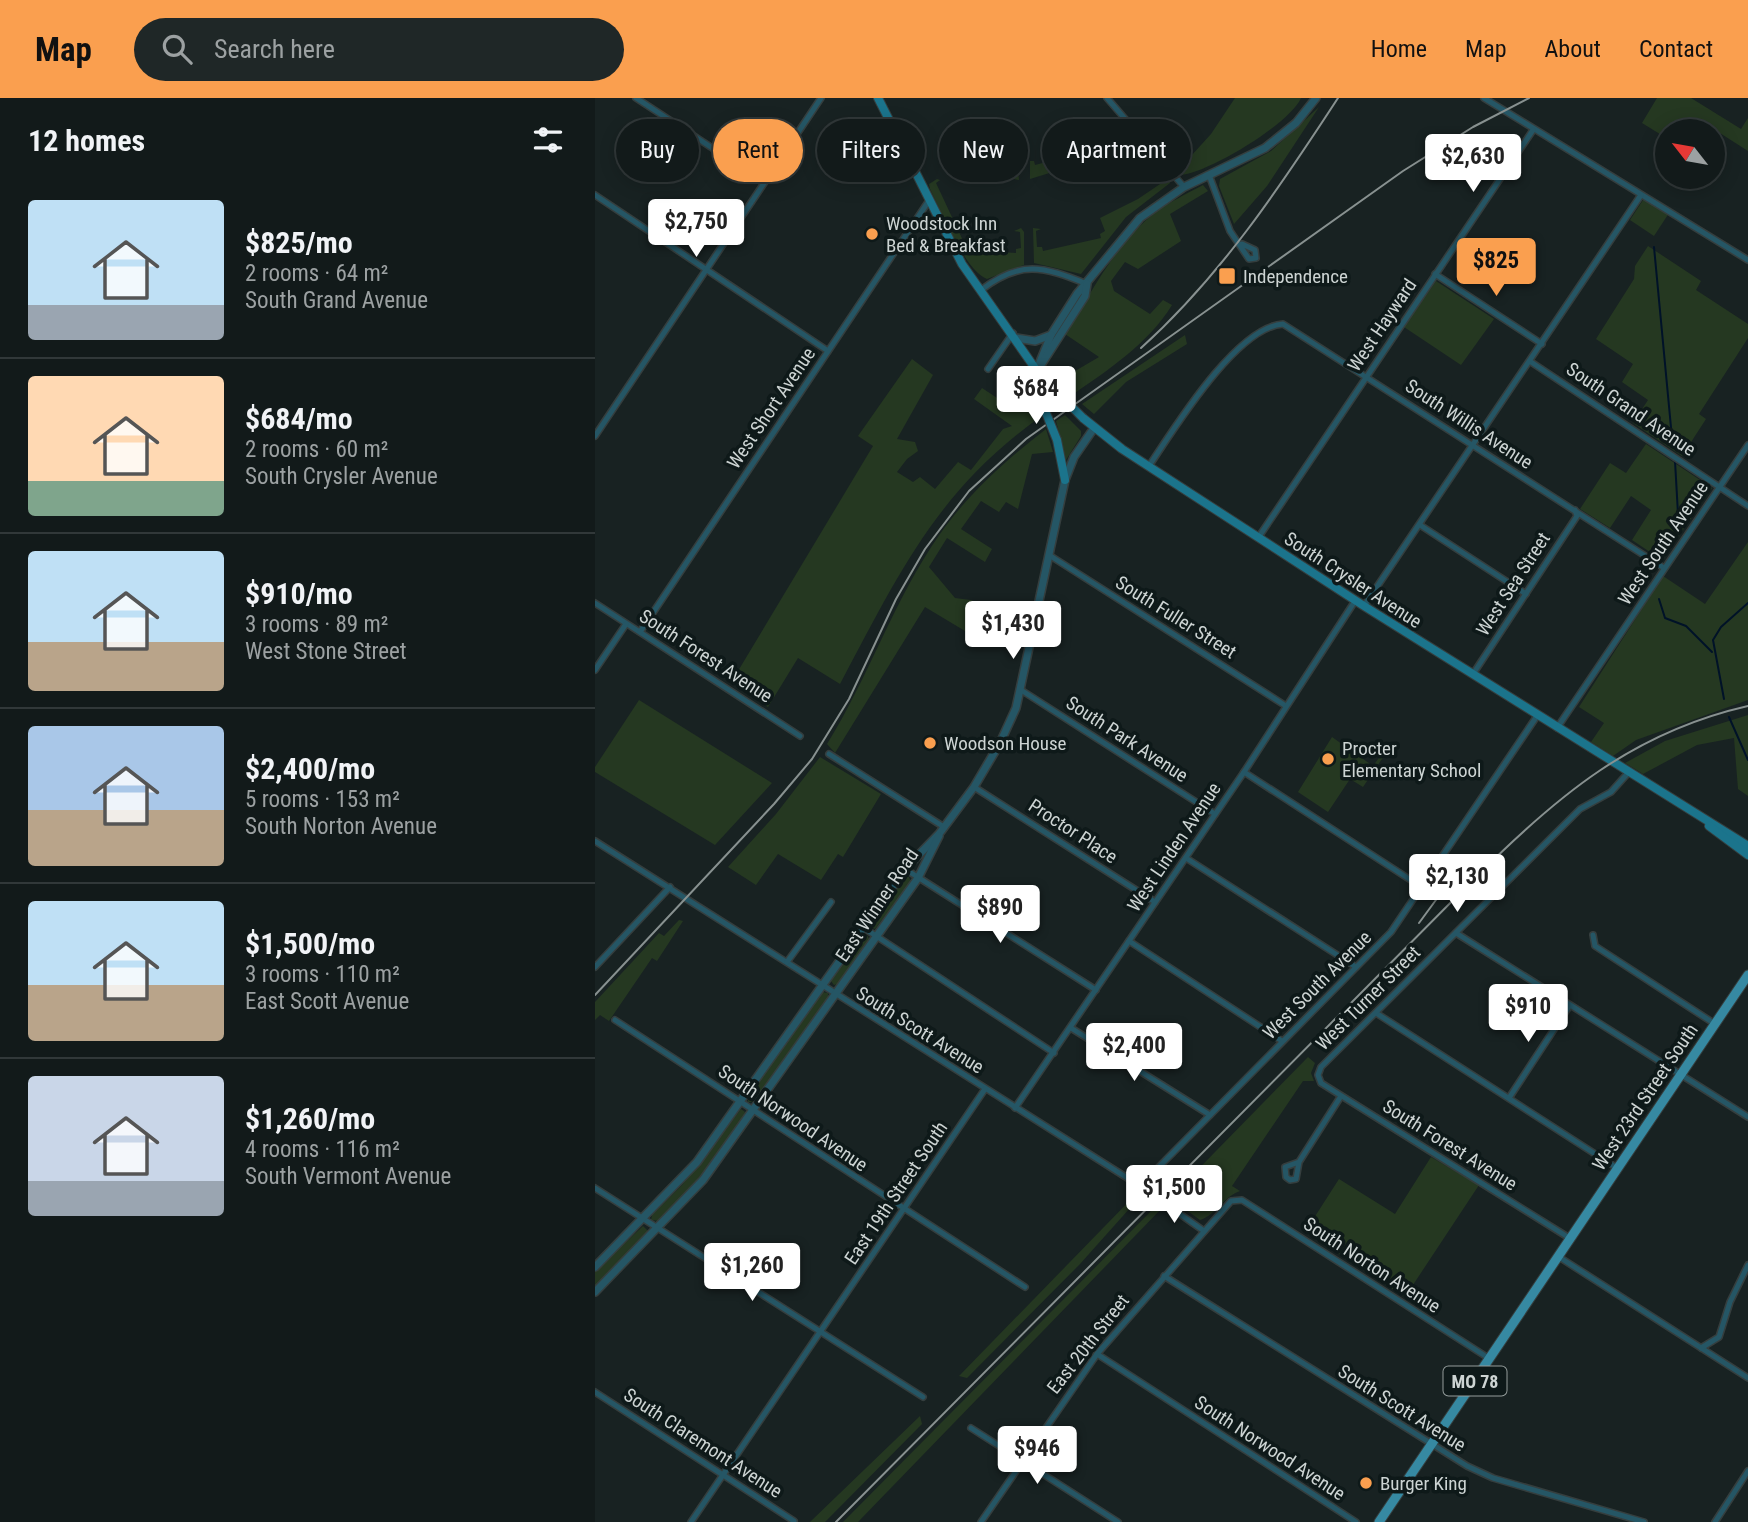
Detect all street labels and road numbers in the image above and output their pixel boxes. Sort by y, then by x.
street label: West Hayward [1343,274,1421,376]
street label: West Short Avenue [722,343,820,473]
street label: South Grand Avenue [1562,357,1700,461]
street label: South Willis Avenue [1401,374,1537,474]
street label: West South Avenue [1613,477,1713,609]
street label: South Crysler Avenue [1280,527,1426,633]
street label: West Sea Street [1471,528,1555,640]
street label: South Fuller Street [1111,571,1241,663]
street label: South Forest Avenue [635,604,777,708]
street label: South Park Avenue [1062,691,1192,787]
street label: West Linden Avenue [1122,778,1226,916]
street label: Proctor Place [1024,794,1122,868]
street label: East Winner Road [831,844,923,966]
street label: West South Avenue [1258,926,1376,1044]
street label: West Turner Street [1311,941,1425,1055]
street label: South Scott Avenue [852,982,988,1079]
street label: West 23rd Street South [1587,1019,1703,1175]
street label: South Norwood Avenue [714,1060,872,1176]
street label: South Forest Avenue [1379,1094,1522,1196]
street label: East 19th Street South [840,1117,952,1269]
street label: South Norton Avenue [1299,1212,1445,1318]
street label: East 20th Street [1042,1290,1134,1398]
street label: South Scott Avenue [1334,1360,1470,1457]
road number: MO 78 [1443,1366,1507,1396]
street label: South Claremont Avenue [619,1383,787,1503]
street label: South Norwood Avenue [1190,1391,1350,1505]

